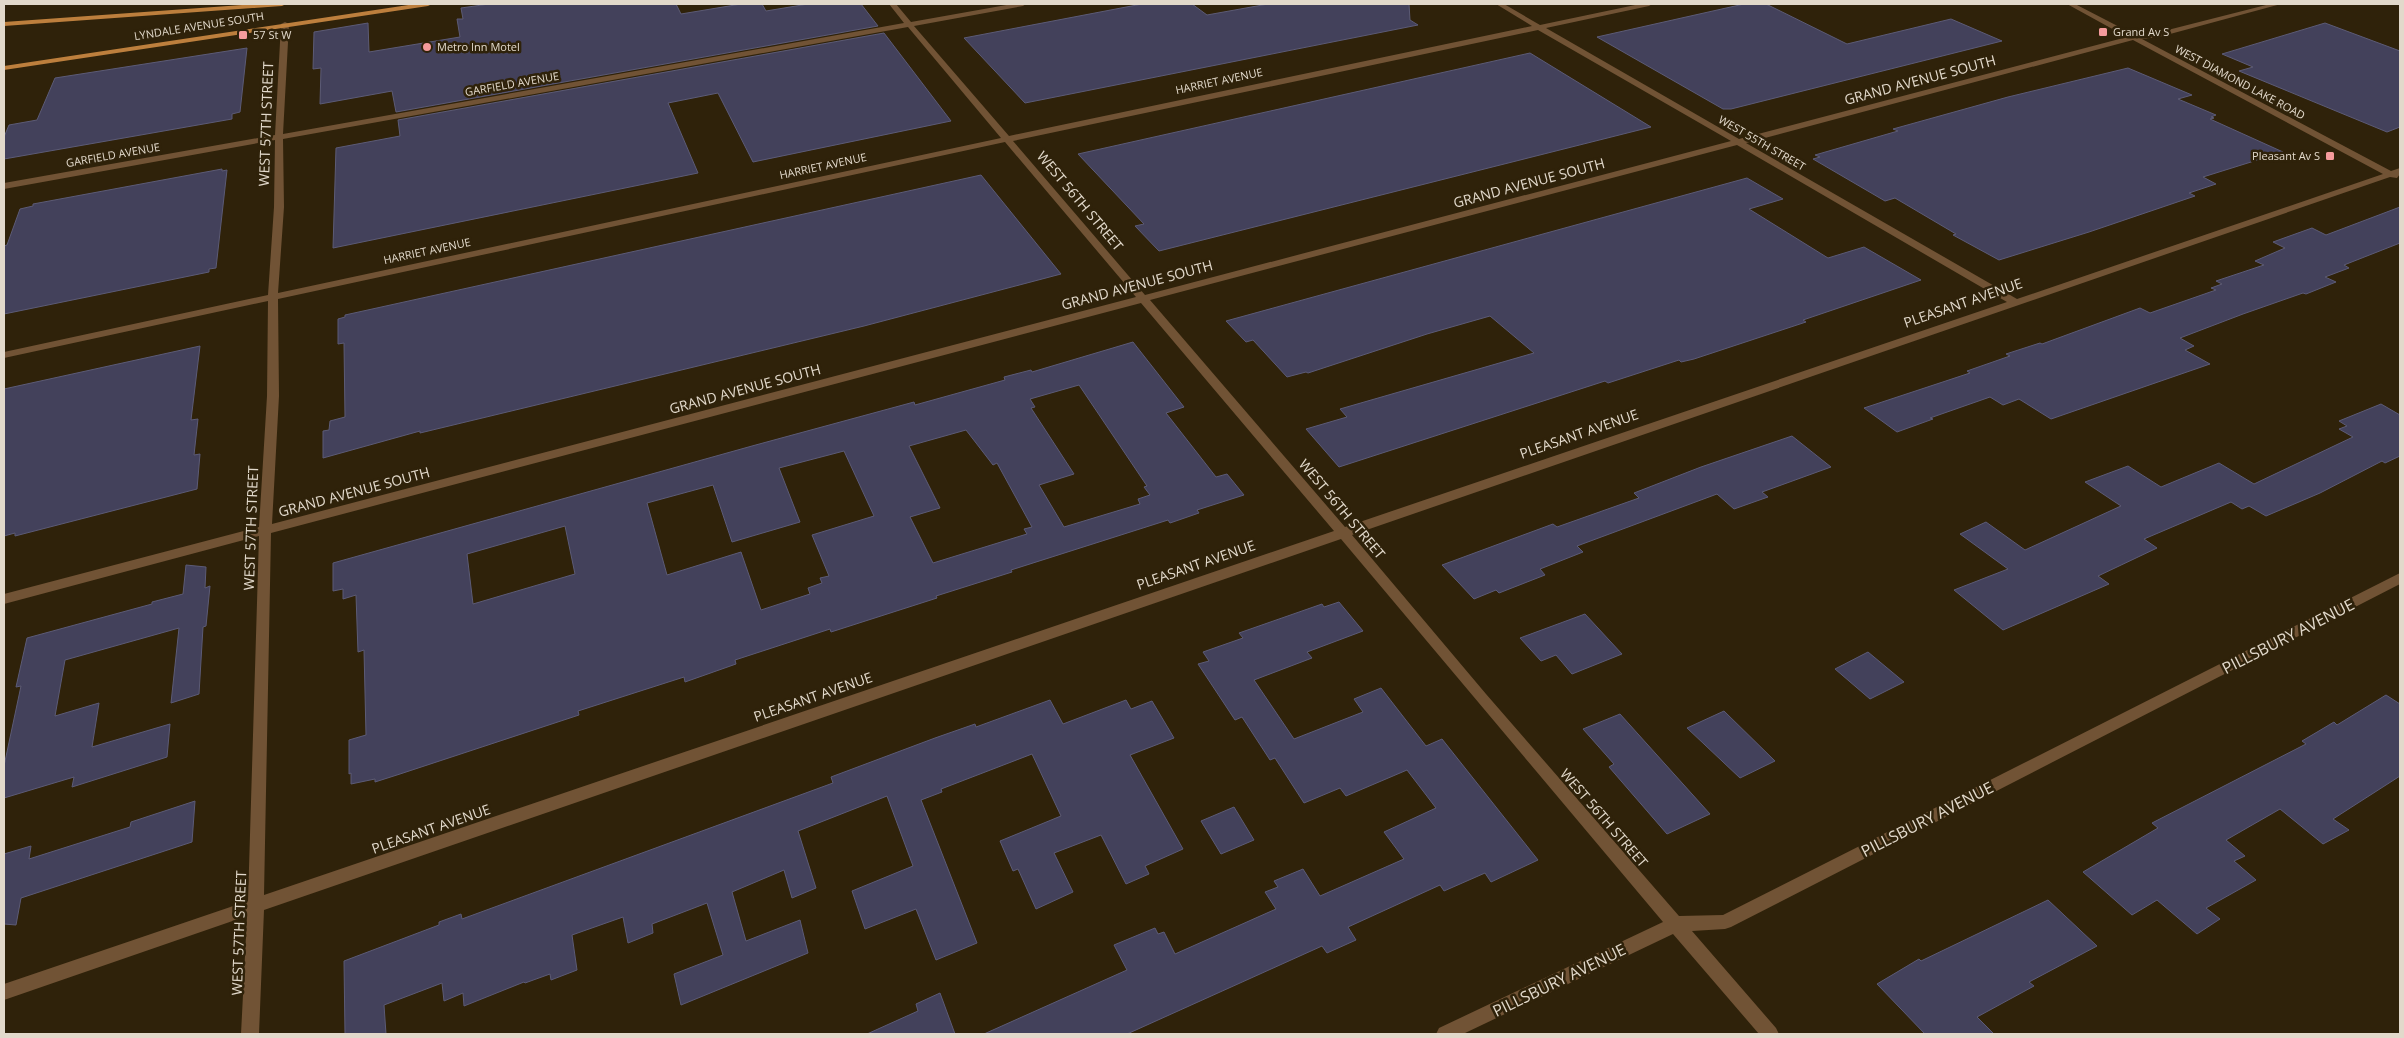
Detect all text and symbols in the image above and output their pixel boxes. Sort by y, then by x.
street label: LYNDALE AVENUE SOUTH [133,8,265,43]
place label: Grand Av S [2113,24,2169,39]
marker: Grand Av S [2097,26,2109,38]
place label: 57 St W [253,27,291,42]
marker: 57 St W [237,29,249,41]
place label: Metro Inn Motel [437,39,520,54]
marker: Metro Inn Motel [421,41,433,53]
street label: WEST DIAMOND LAKE ROAD [2172,41,2308,122]
street label: GRAND AVENUE SOUTH [1842,50,1998,109]
street label: WEST 57TH STREET [254,61,277,187]
street label: HARRIET AVENUE [1174,64,1264,97]
street label: GARFIELD AVENUE [464,68,560,99]
street label: WEST 55TH STREET [1716,112,1808,174]
street label: GARFIELD AVENUE [65,139,161,170]
street label: WEST 56TH STREET [1033,147,1128,255]
place label: Pleasant Av S [2252,148,2320,163]
street label: HARRIET AVENUE [778,149,868,182]
marker: Pleasant Av S [2324,150,2336,162]
street label: GRAND AVENUE SOUTH [1451,153,1607,212]
street label: HARRIET AVENUE [382,234,472,267]
street label: GRAND AVENUE SOUTH [1059,255,1215,314]
street label: PLEASANT AVENUE [1901,273,2025,332]
street label: GRAND AVENUE SOUTH [667,359,823,418]
street label: PLEASANT AVENUE [1517,404,1641,463]
street label: WEST 56TH STREET [1295,455,1390,563]
street label: GRAND AVENUE SOUTH [276,462,432,521]
street label: WEST 57TH STREET [239,465,262,591]
street label: PLEASANT AVENUE [1134,535,1258,594]
street label: PILLSBURY AVENUE [2218,593,2358,679]
street label: PLEASANT AVENUE [751,667,875,726]
street label: WEST 56TH STREET [1556,764,1653,871]
street label: PILLSBURY AVENUE [1857,776,1997,862]
street label: PLEASANT AVENUE [369,799,493,858]
street label: WEST 57TH STREET [227,870,250,996]
street label: PILLSBURY AVENUE [1489,938,1629,1022]

